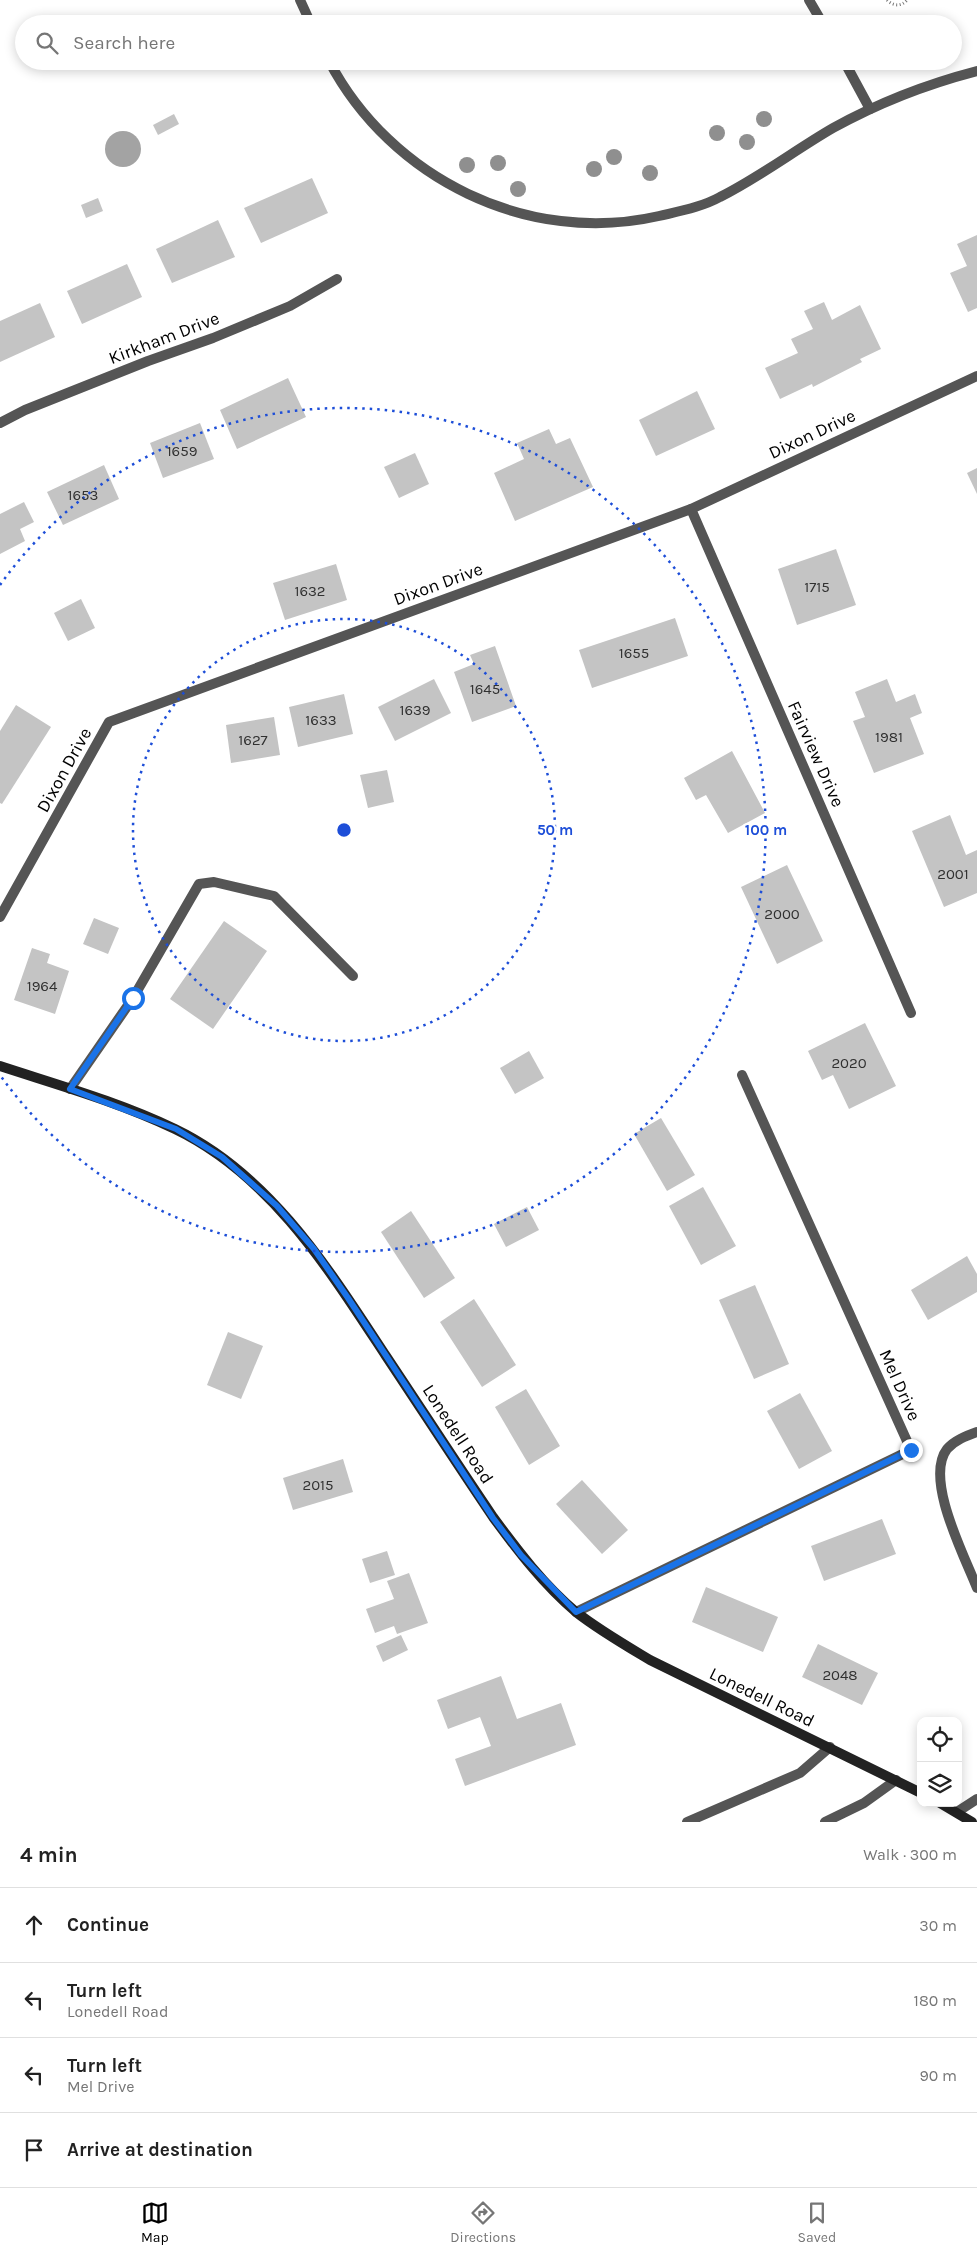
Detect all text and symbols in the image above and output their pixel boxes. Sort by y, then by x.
search box [15,15,962,70]
icon: search [33,29,61,57]
text: Search here [73,32,175,54]
street label: Kirkham Drive [106,307,222,369]
street label: Dixon Drive [765,404,859,464]
house number: 1659 [167,442,197,460]
house number: 1653 [68,486,98,504]
street label: Dixon Drive [390,558,486,610]
house number: 1715 [804,578,830,596]
house number: 1632 [294,582,326,600]
house number: 1655 [619,644,649,662]
house number: 1645 [470,680,500,698]
street label: Fairview Drive [783,698,849,810]
house number: 1639 [399,701,431,719]
house number: 1633 [305,711,337,729]
street label: Dixon Drive [32,724,96,816]
house number: 1981 [875,728,903,746]
house number: 1627 [238,731,268,749]
centre of rings [335,821,353,839]
text: 50 m [537,821,573,839]
text: 100 m [745,821,787,839]
house number: 2001 [937,865,969,883]
house number: 2000 [764,905,800,923]
house number: 1964 [27,977,58,995]
route start [122,987,145,1010]
house number: 2020 [831,1054,867,1072]
street label: Mel Drive [875,1346,925,1424]
street label: Lonedell Road [418,1380,498,1488]
route end [900,1439,923,1462]
house number: 2015 [302,1476,334,1494]
street label: Lonedell Road [706,1662,818,1732]
house number: 2048 [822,1666,858,1684]
map controls [917,1717,962,1807]
button: locate [917,1717,962,1762]
button: layers [917,1762,962,1807]
text: 4 min [20,1843,78,1867]
text: Walk · 300 m [863,1845,957,1864]
icon: ahead [20,1911,48,1939]
text: Continue [67,1914,149,1936]
text: 30 m [919,1916,957,1935]
text: Turn left [67,1980,142,2002]
icon: left [20,1986,48,2014]
text: 180 m [914,1991,957,2010]
text: Lonedell Road [67,2002,168,2021]
text: Turn left [67,2055,142,2077]
icon: left [20,2061,48,2089]
text: 90 m [919,2066,957,2085]
text: Mel Drive [67,2077,134,2096]
icon: arrive [20,2136,48,2164]
text: Arrive at destination [67,2139,253,2161]
tab: Map [141,2199,169,2246]
tab: Directions [450,2199,516,2246]
tab: Saved [798,2199,836,2246]

